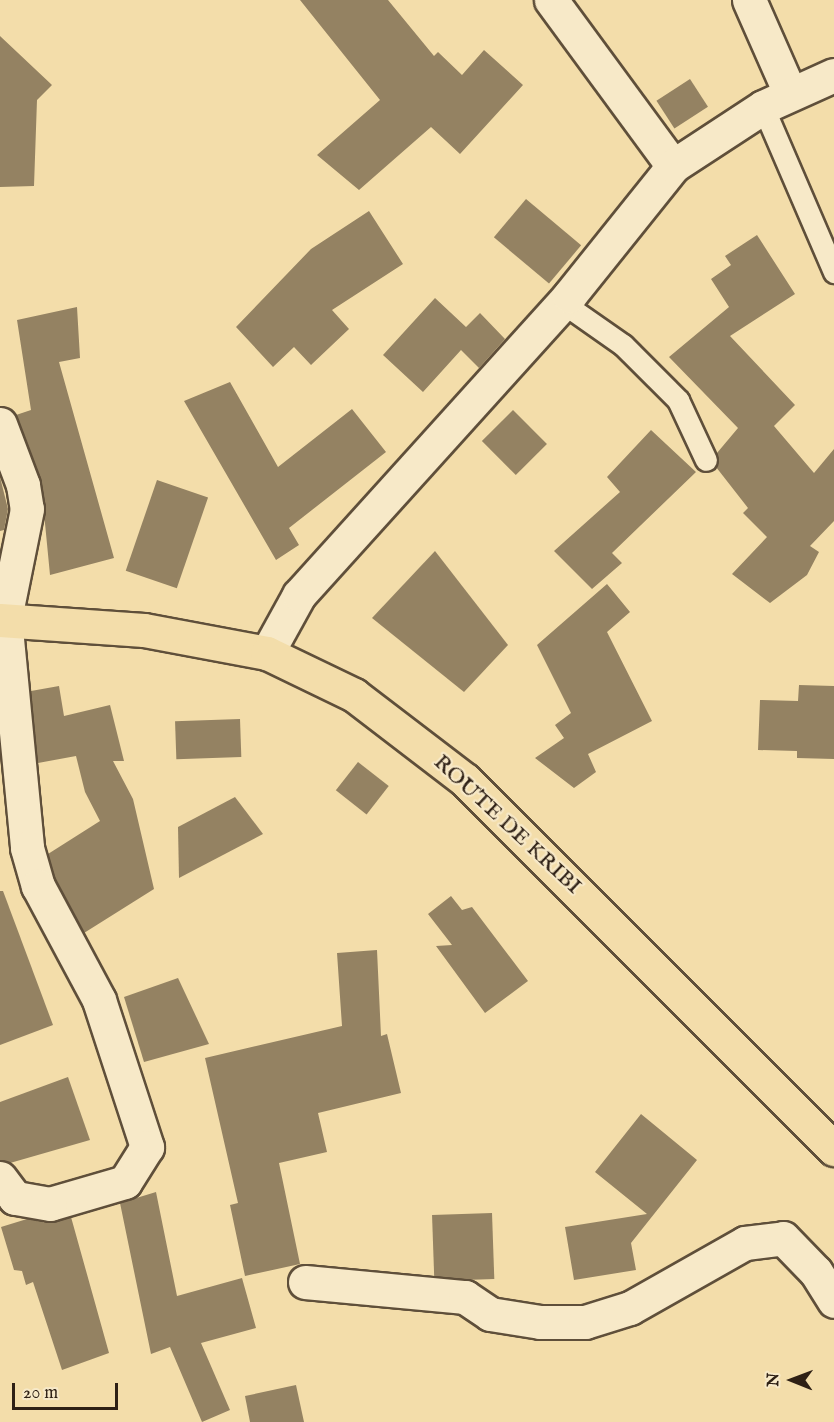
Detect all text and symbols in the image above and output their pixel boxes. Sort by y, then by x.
street label: ROUTE DE KRIBI [428,750,586,900]
north arrow [762,1350,822,1410]
scale bar [15,1371,122,1409]
text: N [764,1373,784,1387]
text: 20 m [23,1382,58,1405]

